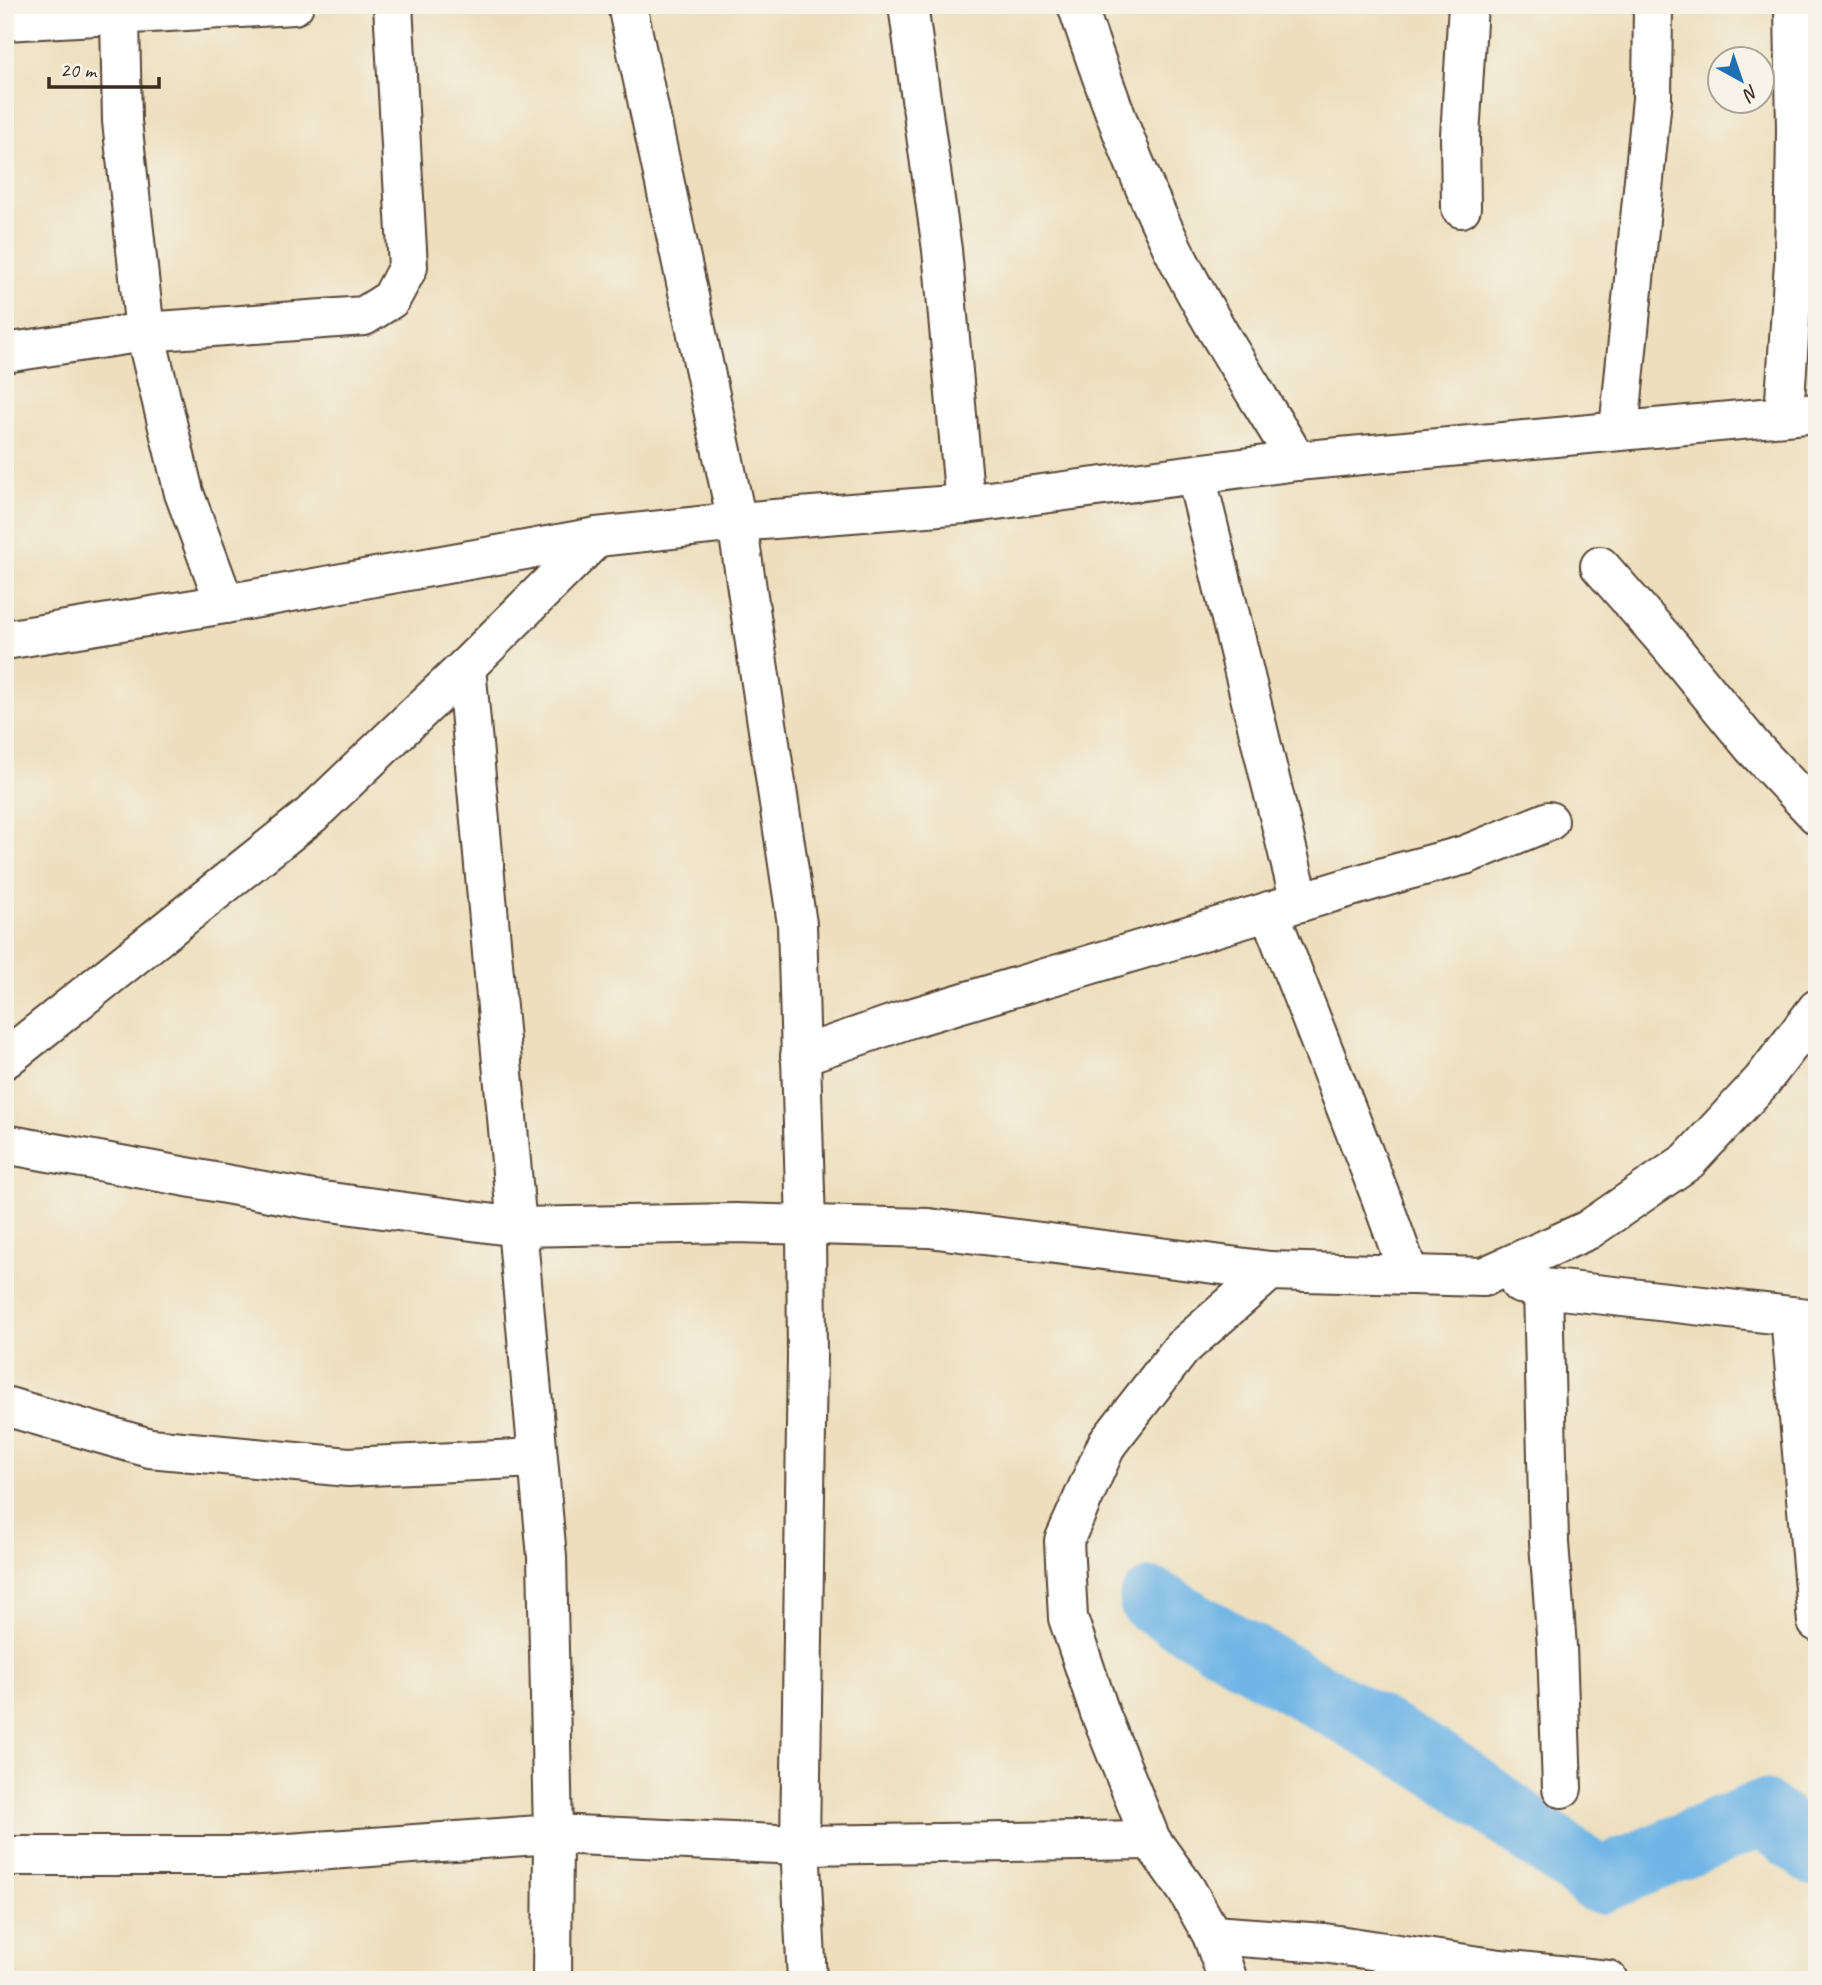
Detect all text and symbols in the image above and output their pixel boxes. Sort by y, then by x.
scale bar [49,46,159,90]
north arrow [1706,46,1776,116]
text: 20 m [60,57,98,83]
text: N [1737,79,1764,107]

